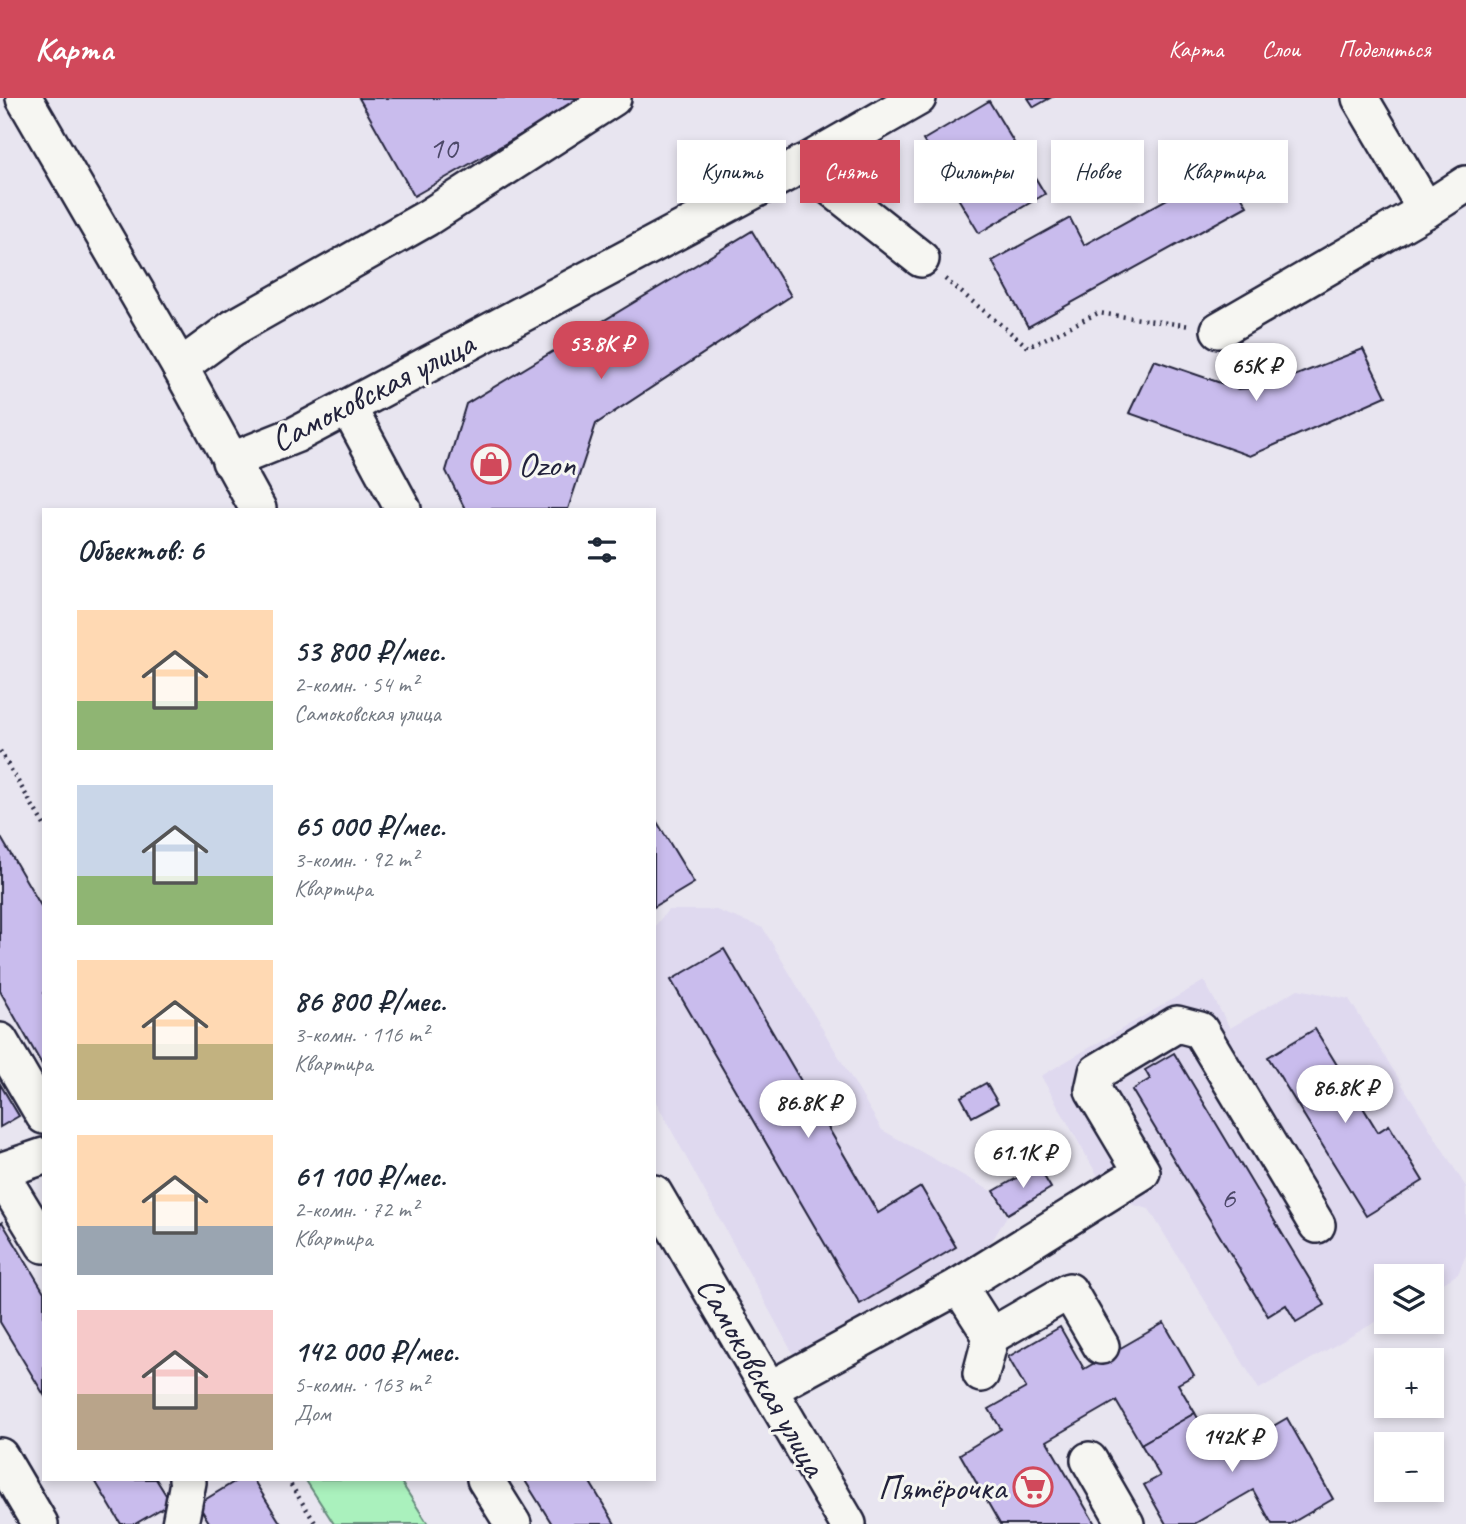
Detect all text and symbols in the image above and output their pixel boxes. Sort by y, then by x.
text: Карта [35,28,114,70]
text: Карта [1169,34,1223,64]
text: Слои [1261,34,1300,64]
text: Поделиться [1338,34,1431,64]
house number: 10 [429,127,460,168]
chip: Купить [677,140,786,203]
chip: Снять [800,140,900,203]
chip: Фильтры [914,140,1037,203]
chip: Новое [1051,140,1144,203]
chip: Квартира [1158,140,1288,203]
street label: Самоковская улица [263,320,484,462]
pin: 53.8K ₽ [536,322,666,381]
text: 53.8K ₽ [569,329,633,358]
pin: 65K ₽ [1207,344,1305,403]
text: 65K ₽ [1231,351,1281,380]
place label: Ozon [518,442,576,487]
shop icon: Ozon [470,443,512,485]
text: Объектов: 6 [77,531,203,569]
icon: filters [583,531,621,569]
text: 53 800 ₽/мес. [294,632,445,670]
icon: home [133,638,217,722]
text: 2-комн. · 54 m² [294,670,418,699]
text: Самоковская улица [294,699,441,728]
text: 65 000 ₽/мес. [294,807,445,845]
icon: home [133,813,217,897]
text: 3-комн. · 92 m² [294,845,418,874]
text: Квартира [294,874,372,903]
text: 86 800 ₽/мес. [294,982,446,1020]
icon: home [133,988,217,1072]
text: 3-комн. · 116 m² [294,1020,428,1049]
text: Квартира [294,1049,372,1078]
pin: 86.8K ₽ [1280,1066,1410,1125]
text: 86.8K ₽ [1312,1073,1378,1102]
pin: 86.8K ₽ [743,1080,873,1140]
text: 86.8K ₽ [775,1088,841,1117]
pin: 61.1K ₽ [958,1130,1088,1190]
text: 61.1K ₽ [990,1138,1056,1167]
text: 61 100 ₽/мес. [294,1157,446,1195]
icon: home [133,1163,217,1247]
house number: 6 [1221,1177,1237,1218]
text: 2-комн. · 72 m² [294,1195,418,1224]
text: Квартира [294,1224,372,1253]
map controls [1374,1264,1444,1502]
button: layers [1374,1264,1444,1334]
street label: Самоковская улица [686,1268,838,1486]
text: 142 000 ₽/мес. [294,1332,459,1370]
icon: home [133,1338,217,1422]
button: + [1374,1348,1444,1418]
text: 5-комн. · 163 m² [294,1370,428,1399]
text: Дом [294,1399,331,1428]
pin: 142K ₽ [1175,1414,1289,1474]
text: 142K ₽ [1202,1422,1262,1451]
button: − [1374,1432,1444,1502]
place label: Пятёрочка [878,1465,1008,1510]
supermarket icon: Пятёрочка [1012,1466,1054,1508]

